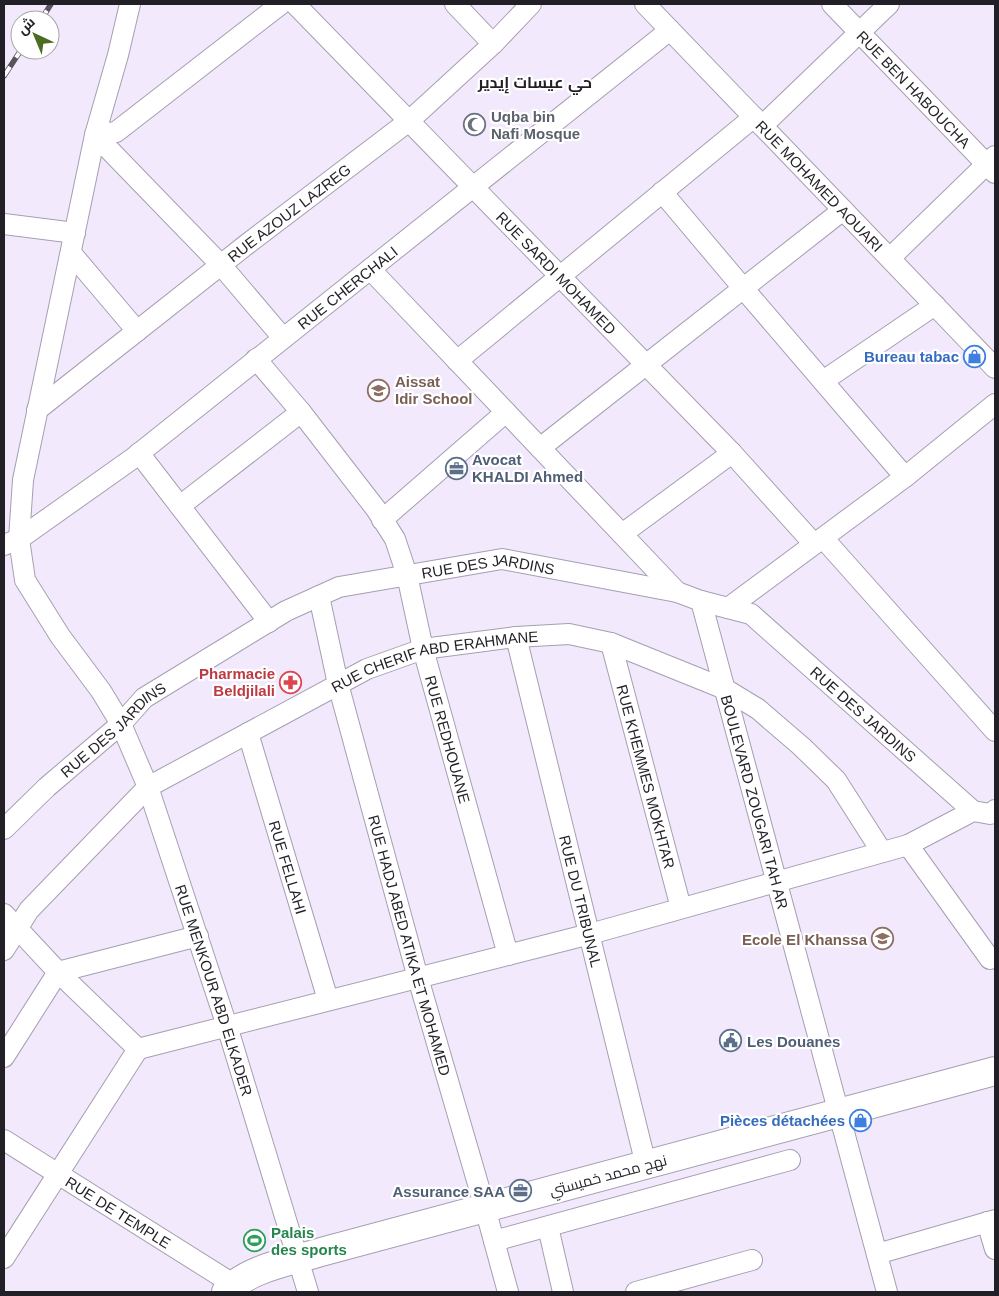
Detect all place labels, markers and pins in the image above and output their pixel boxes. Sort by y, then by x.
place label: Uqba bin Nafi Mosque [491,108,580,142]
mosque icon: Uqba bin Nafi Mosque [463,113,487,137]
shop icon: Bureau tabac [963,344,987,368]
place label: Bureau tabac [864,348,959,365]
place label: Aissat Idir School [395,373,473,407]
school or university icon: Aissat Idir School [367,378,391,402]
place label: Avocat KHALDI Ahmed [472,451,583,485]
office icon: Avocat KHALDI Ahmed [444,456,468,480]
place label: Pharmacie Beldjilali [199,665,275,699]
pharmacy icon: Pharmacie Beldjilali [279,670,303,694]
school or university icon: Ecole El Khanssa [871,927,895,951]
place label: Ecole El Khanssa [742,931,868,948]
public building icon: Les Douanes [719,1029,743,1053]
place label: Les Douanes [747,1033,840,1050]
shop icon: Pièces détachées [849,1108,873,1132]
place label: Pièces détachées [720,1112,845,1129]
office icon: Assurance SAA [509,1179,533,1203]
place label: Assurance SAA [392,1183,505,1200]
place label: Palais des sports [271,1224,347,1258]
sports icon: Palais des sports [243,1229,267,1253]

